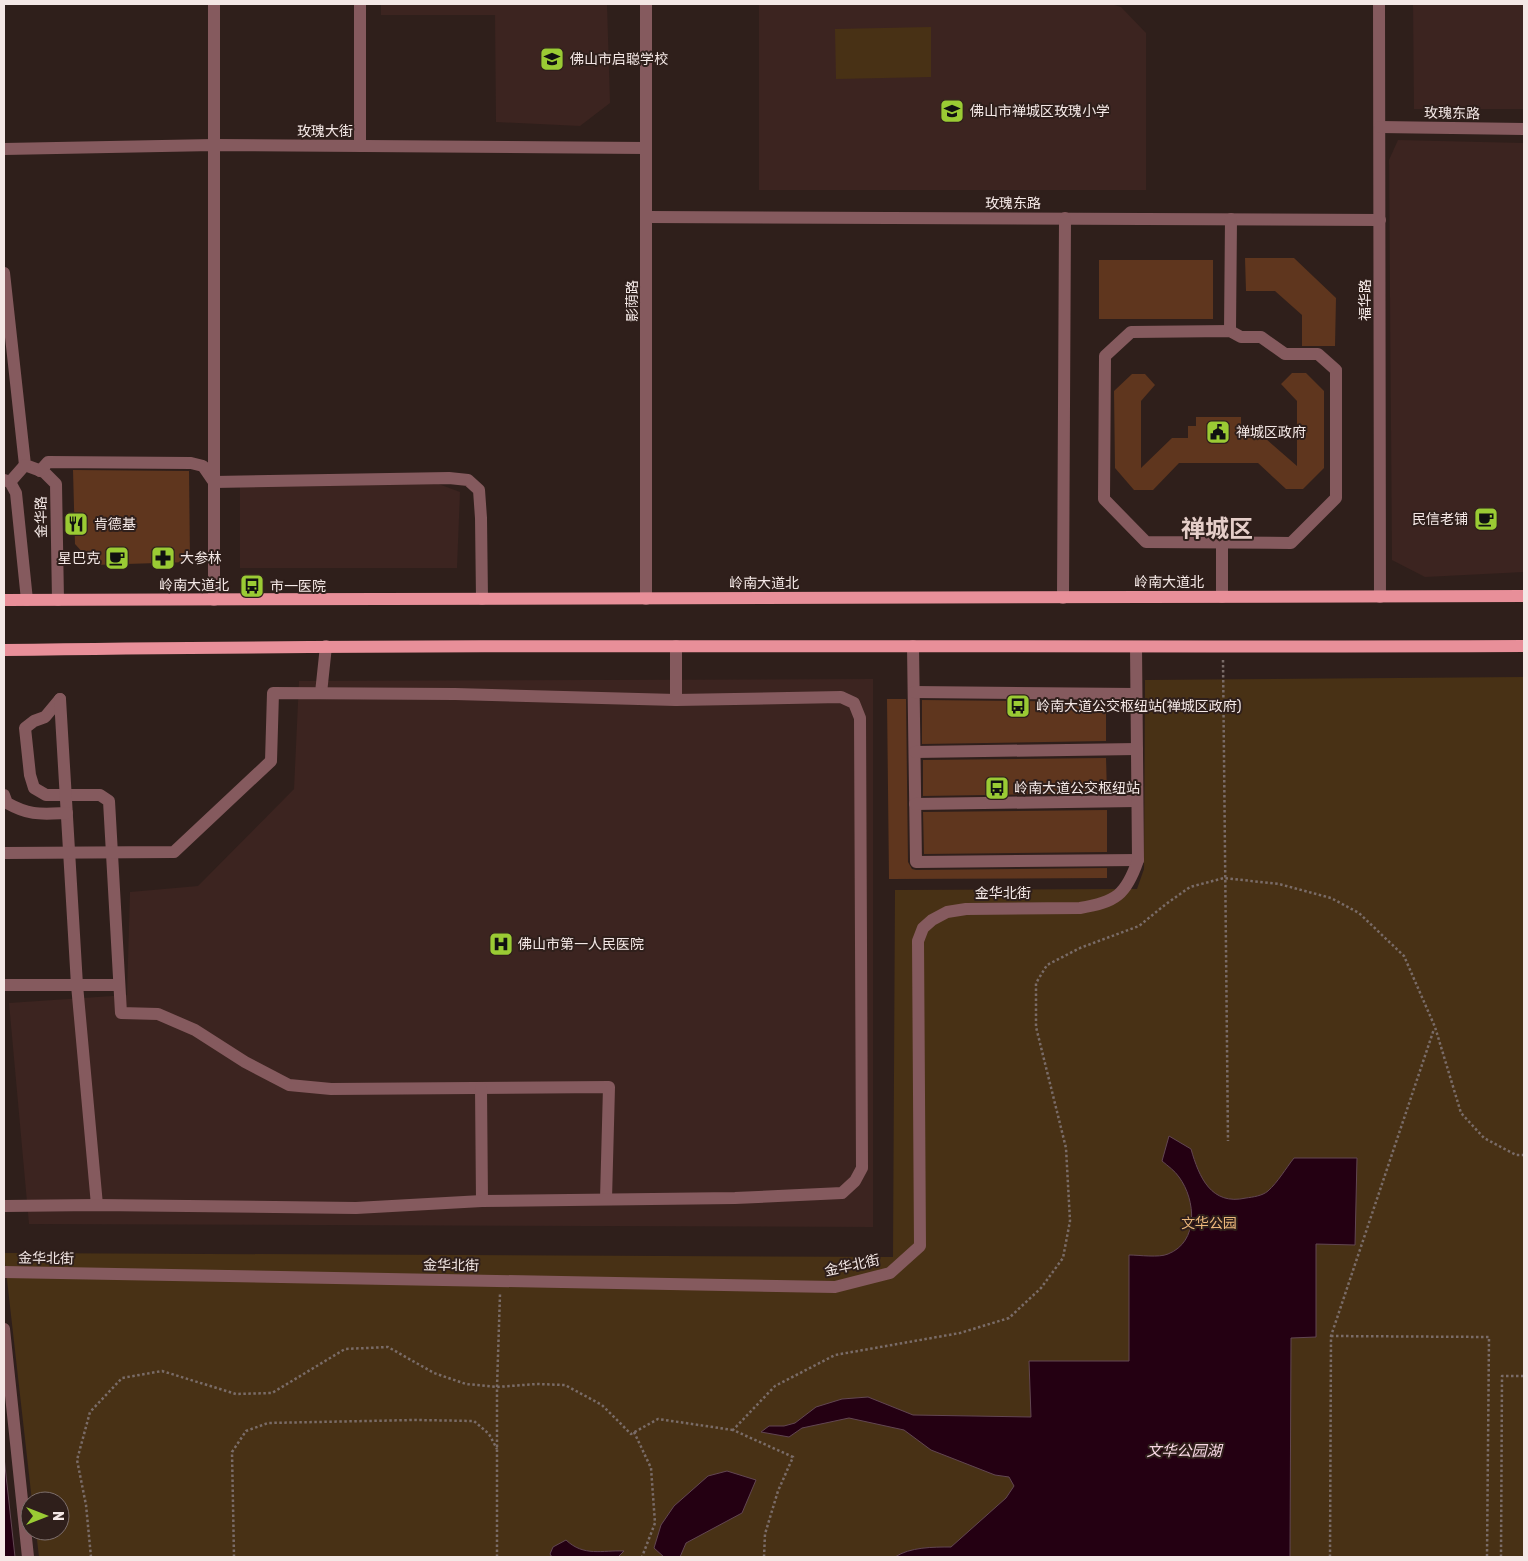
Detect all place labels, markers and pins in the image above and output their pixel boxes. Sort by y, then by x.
school or university icon: 佛山市启聪学校 [539,46,565,72]
place label: 佛山市启聪学校 [570,51,668,68]
school or university icon: 佛山市禅城区玫瑰小学 [939,98,965,124]
place label: 佛山市禅城区玫瑰小学 [970,103,1110,120]
public building icon: 禅城区政府 [1205,419,1231,445]
place label: 禅城区政府 [1236,424,1306,441]
cafe icon: 民信老铺 [1473,506,1499,532]
restaurant icon: 肯德基 [63,511,89,537]
place label: 民信老铺 [1412,511,1468,528]
place label: 肯德基 [94,516,136,533]
cafe icon: 星巴克 [104,545,130,571]
pharmacy icon: 大参林 [150,545,176,571]
place label: 星巴克 [58,550,100,567]
place label: 大参林 [180,550,222,567]
bus stop icon: 市一医院 [239,573,265,599]
place label: 市一医院 [270,578,326,595]
bus stop icon: 岭南大道公交枢纽站(禅城区政府) [1005,693,1031,719]
place label: 岭南大道公交枢纽站(禅城区政府) [1036,698,1242,715]
bus stop icon: 岭南大道公交枢纽站 [984,775,1010,801]
place label: 岭南大道公交枢纽站 [1014,780,1140,797]
hospital icon: 佛山市第一人民医院 [488,931,514,957]
place label: 佛山市第一人民医院 [518,936,644,953]

